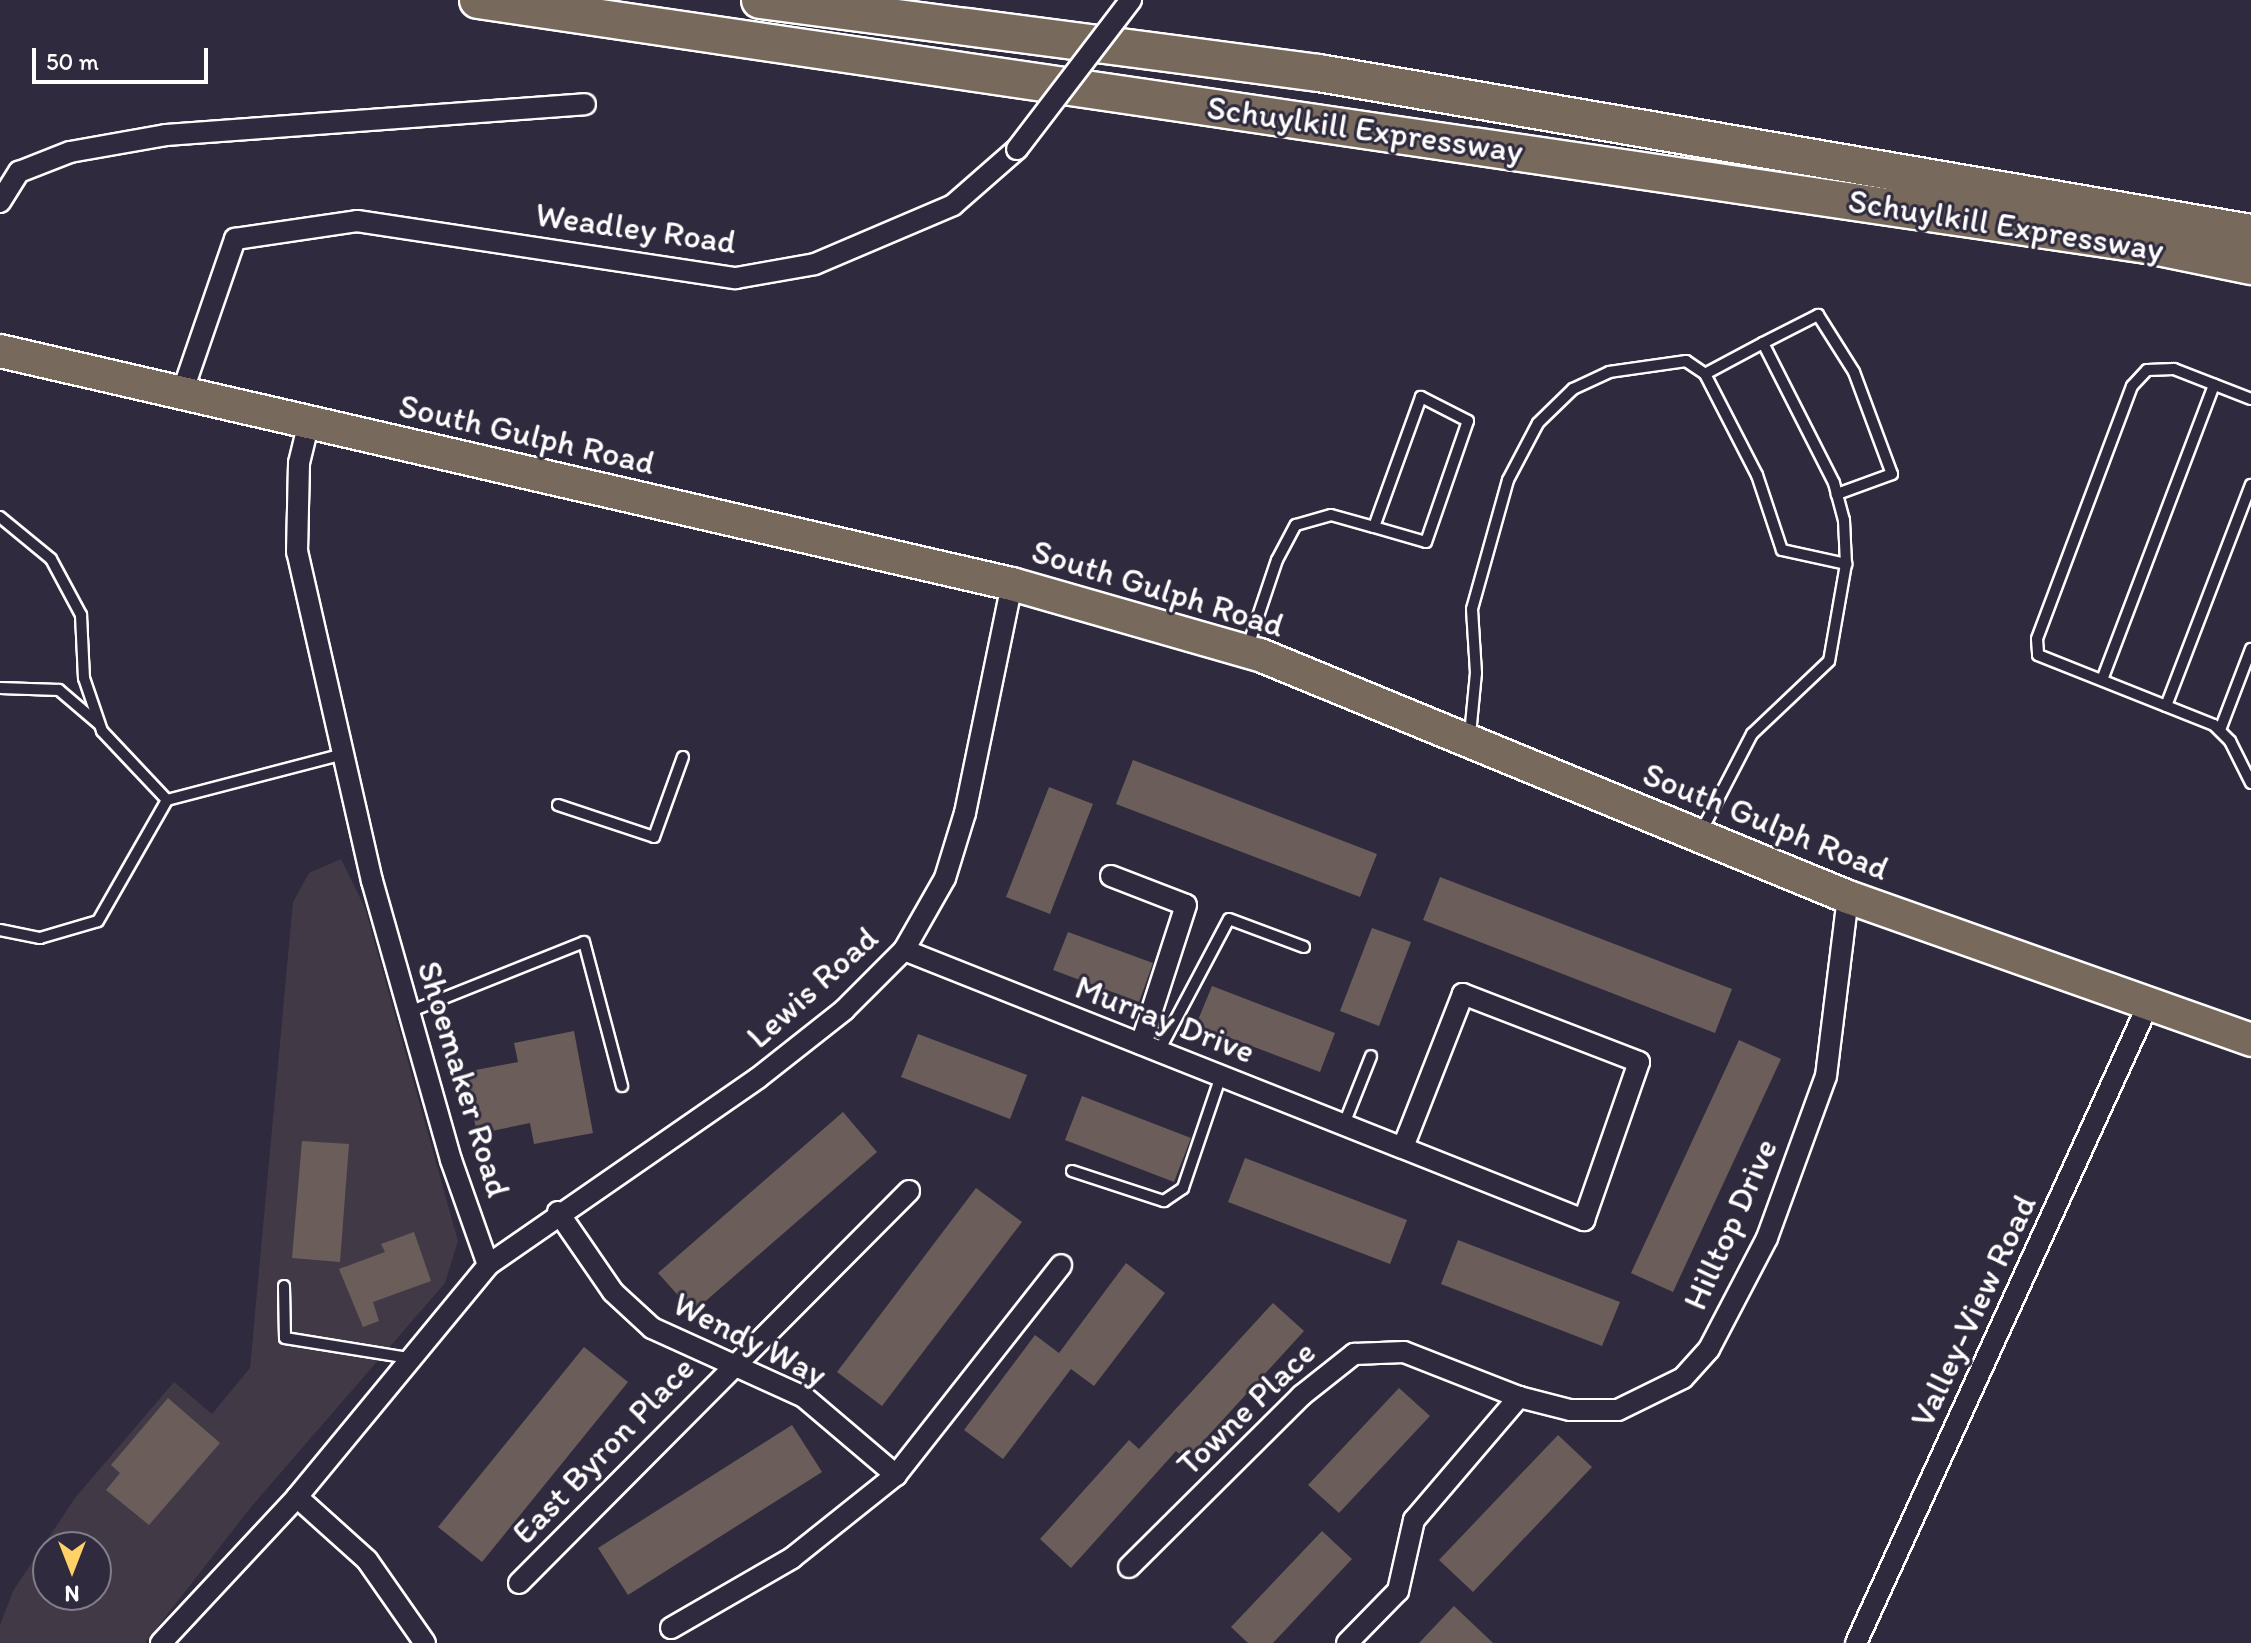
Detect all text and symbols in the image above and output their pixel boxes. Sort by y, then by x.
scale bar [36,32,212,82]
text: 50 m [46,47,99,76]
street label: Schuylkill Expressway [1205,87,1525,171]
street label: Schuylkill Expressway [1846,180,2166,270]
street label: Weadley Road [533,194,739,262]
street label: South Gulph Road [395,385,659,483]
street label: South Gulph Road [1027,530,1289,646]
street label: South Gulph Road [1638,753,1894,889]
street label: Lewis Road [738,918,886,1056]
street label: Shoemaker Road [409,956,519,1202]
street label: Murray Drive [1070,966,1260,1072]
street label: Hilltop Drive [1674,1132,1786,1316]
street label: Valley-View Road [1902,1189,2044,1433]
street label: Wendy Way [667,1283,833,1395]
street label: Towne Place [1168,1332,1324,1484]
street label: East Byron Place [503,1348,703,1552]
north arrow [32,1531,112,1611]
text: N [65,1580,79,1607]

